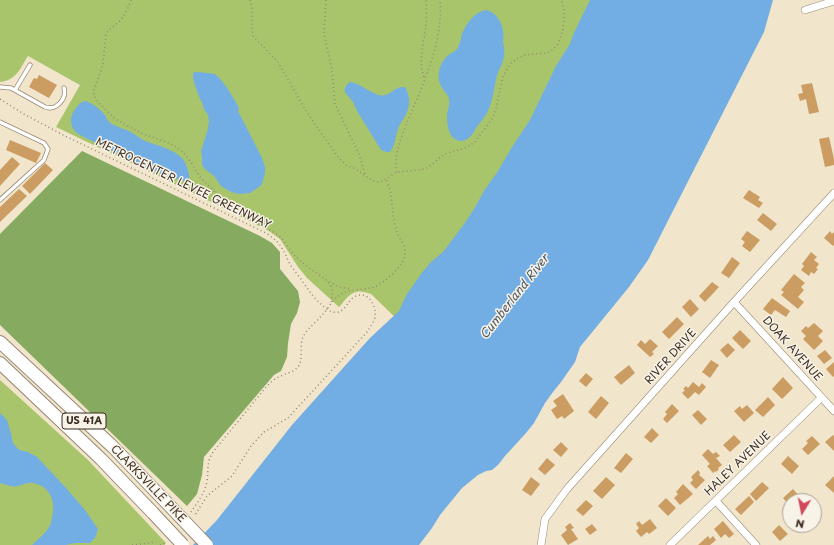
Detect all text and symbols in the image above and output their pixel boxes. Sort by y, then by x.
street label: METROCENTER LEVEE GREENWAY [93,136,273,232]
water label: Cumberland River [478,252,552,342]
street label: DOAK AVENUE [760,314,824,384]
street label: RIVER DRIVE [643,327,699,387]
road number: US 41A [62,413,106,429]
street label: HALEY AVENUE [702,429,774,499]
street label: CLARKSVILLE PIKE [108,443,188,525]
north arrow [782,493,822,533]
text: N [794,515,806,533]

